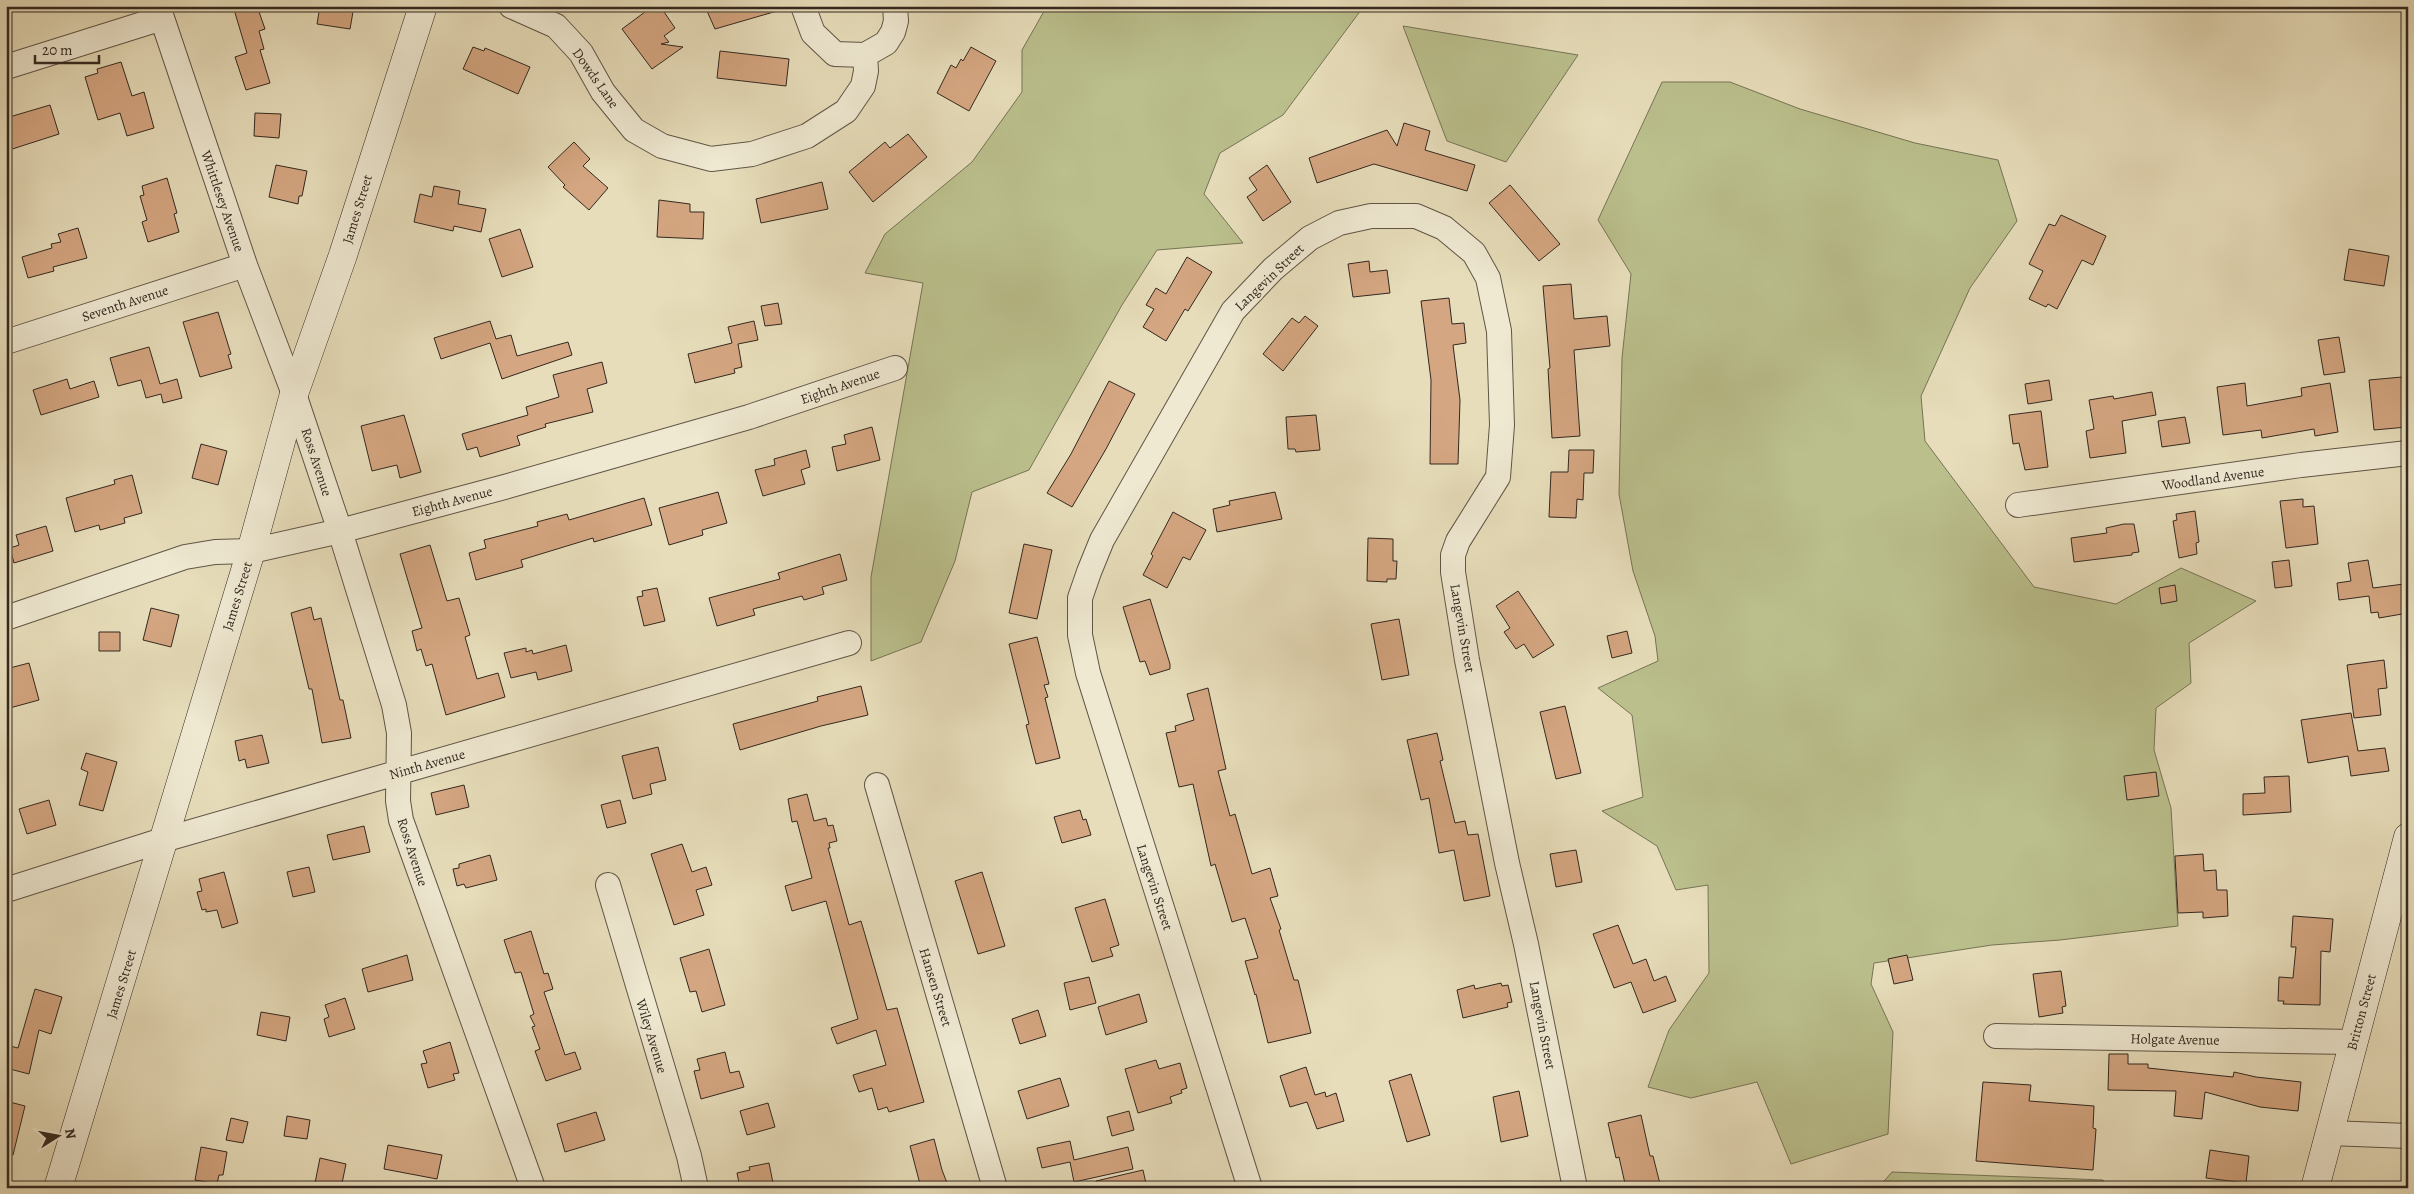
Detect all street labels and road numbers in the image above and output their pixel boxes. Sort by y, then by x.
street label: Dowds Lane [568,44,623,112]
street label: Whittlesey Avenue [196,147,249,254]
street label: James Street [338,172,377,246]
street label: Langevin Street [1231,239,1308,315]
street label: Seventh Avenue [79,281,171,326]
street label: Eighth Avenue [798,364,882,409]
street label: Ross Avenue [297,426,337,499]
street label: Woodland Avenue [2160,462,2265,495]
street label: Eighth Avenue [410,482,495,521]
street label: James Street [218,559,257,633]
street label: Langevin Street [1445,582,1480,674]
street label: Ninth Avenue [387,745,467,784]
street label: Ross Avenue [393,816,433,889]
street label: Langevin Street [1132,842,1178,933]
street label: Hansen Street [915,946,957,1029]
street label: James Street [102,947,141,1021]
street label: Britton Street [2342,971,2381,1053]
street label: Langevin Street [1525,979,1560,1071]
street label: Wiley Avenue [631,996,672,1076]
street label: Holgate Avenue [2130,1029,2220,1050]

